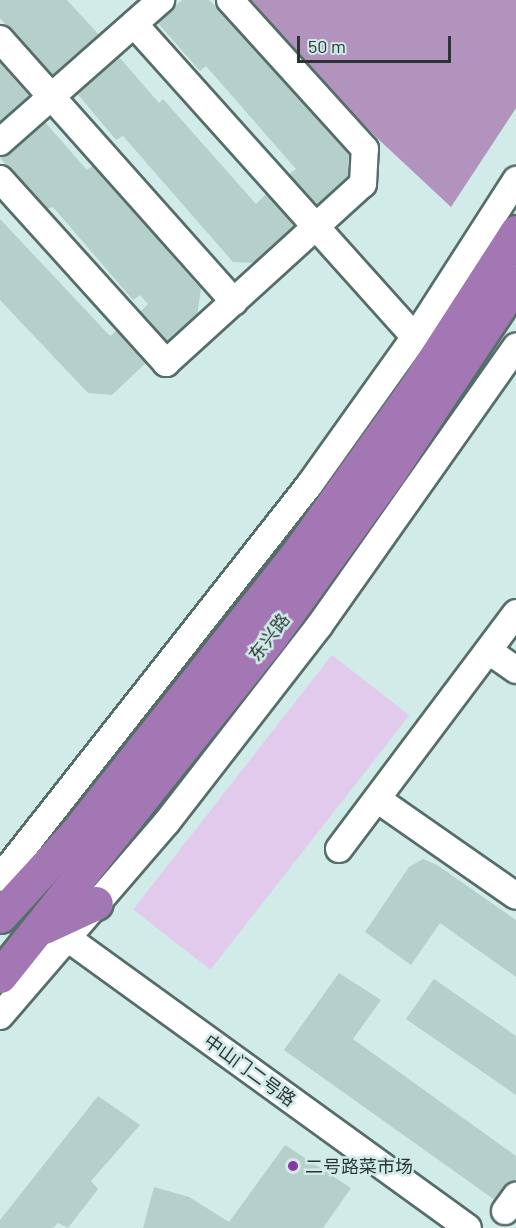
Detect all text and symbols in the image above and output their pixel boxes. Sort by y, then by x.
scale bar [300,24,454,62]
text: 50 m [308,35,346,57]
street label: 东兴路 [244,609,294,665]
street label: 中山门二号路 [200,1030,300,1110]
place label: 二号路菜市场 [305,1155,413,1177]
marker: 二号路菜市场 [286,1159,300,1173]

